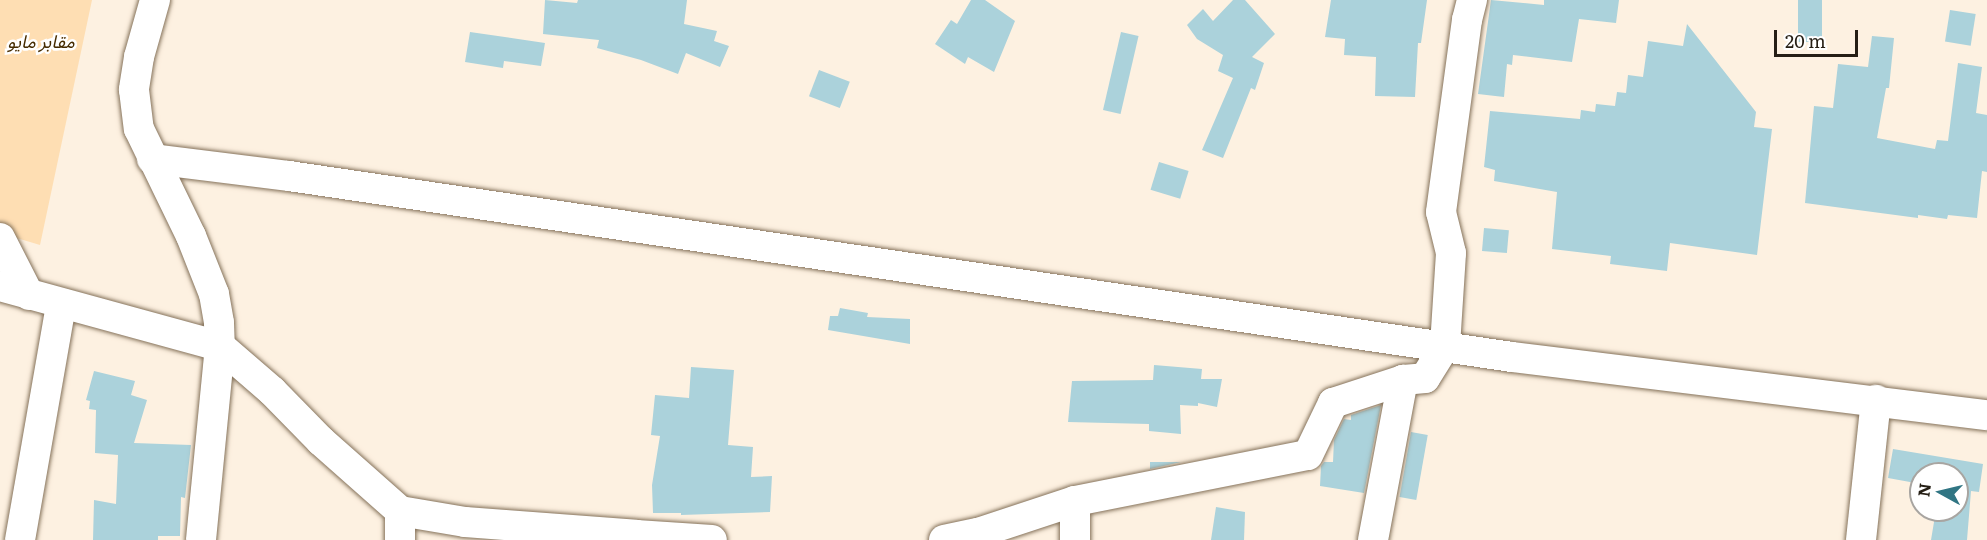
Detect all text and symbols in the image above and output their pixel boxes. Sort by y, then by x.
scale bar [1777,18,1861,56]
text: 20 m [1785,27,1826,54]
park label: مقابر مايو [7,30,75,52]
north arrow [1909,462,1969,522]
text: N [1910,481,1936,498]

